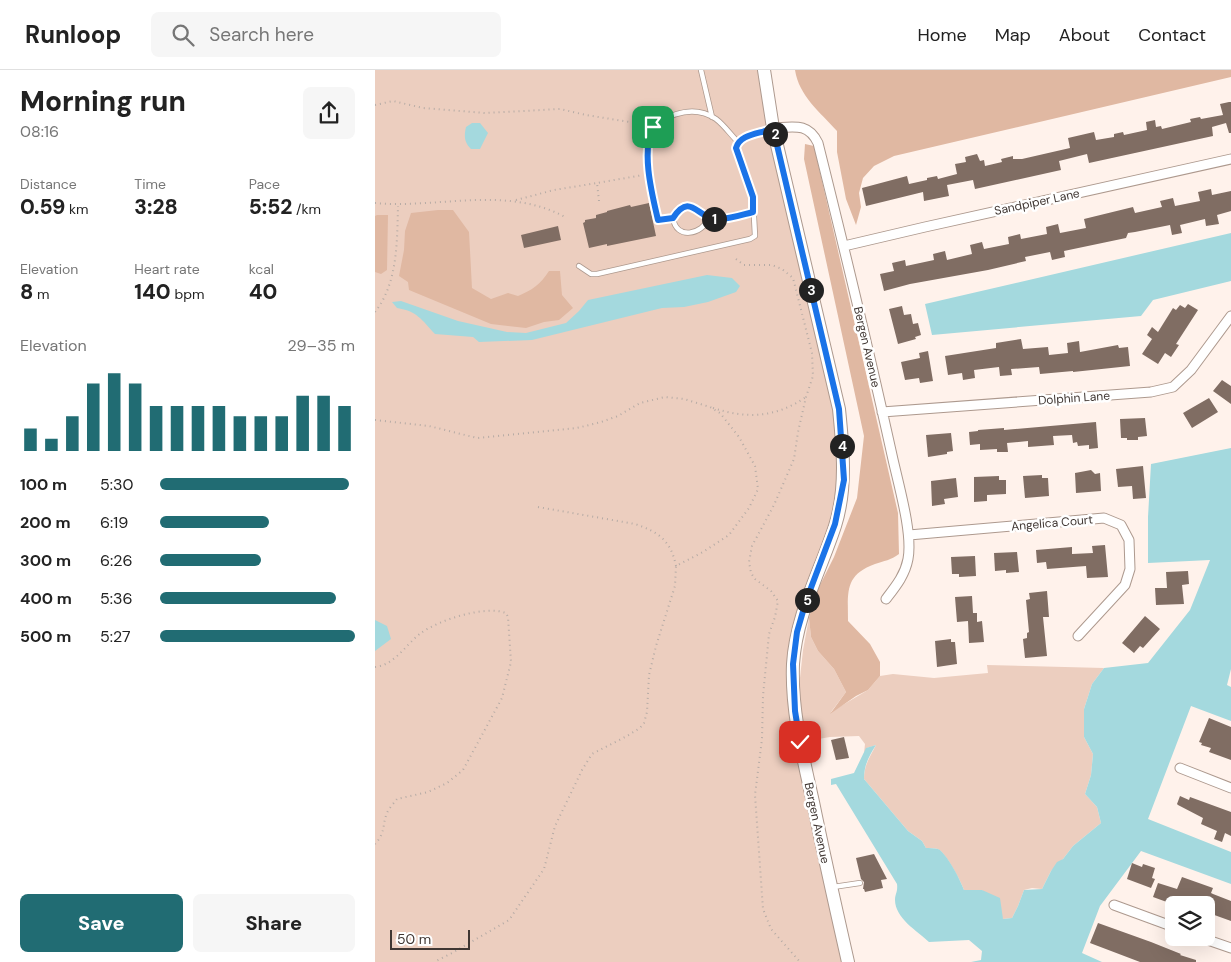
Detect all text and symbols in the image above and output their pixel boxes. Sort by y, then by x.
search box [151,12,501,57]
text: Runloop [25,19,121,50]
icon: search [169,21,197,49]
text: Search here [209,22,314,47]
text: Home [917,23,967,47]
text: Map [995,23,1031,47]
text: About [1059,23,1110,47]
text: Contact [1138,23,1206,47]
text: Morning run [20,83,186,120]
button: share [303,87,355,139]
pin [632,106,674,148]
icon: arrive [639,113,667,141]
text: 08:16 [20,121,59,142]
pin: 2 [763,122,787,146]
text: 2 [771,125,780,143]
text: Distance [20,175,77,193]
text: Time [134,175,166,193]
text: Pace [249,175,280,193]
street label: Sandpiper Lane [993,185,1081,219]
text: 0.59 [20,193,65,221]
text: 3:28 [134,193,178,221]
text: 5:52 [249,193,292,221]
text: km [65,200,89,218]
text: /km [292,200,321,218]
pin: 1 [701,206,727,232]
text: 1 [712,210,717,228]
text: Elevation [20,260,78,278]
text: Heart rate [134,260,200,278]
text: kcal [249,260,274,278]
text: 8 [20,278,33,306]
text: 140 [134,278,171,306]
text: 40 [249,278,277,306]
pin: 3 [799,278,823,302]
text: 3 [807,281,816,299]
text: m [33,285,50,303]
text: bpm [171,285,204,303]
street label: Bergen Avenue [850,305,884,389]
text: Elevation [20,335,87,356]
text: 29–35 m [287,335,355,356]
street label: Dolphin Lane [1038,387,1111,408]
pin: 4 [829,434,855,458]
text: 4 [838,437,847,455]
text: 100 m [20,474,67,495]
text: 5:30 [100,474,133,495]
street label: Angelica Court [1010,511,1094,535]
text: 200 m [20,512,71,533]
text: 6:19 [100,512,128,533]
text: 300 m [20,550,71,571]
text: 6:26 [100,550,133,571]
text: 400 m [20,588,72,609]
text: 5:36 [100,588,133,609]
pin: 5 [795,588,819,612]
text: 5 [803,591,812,609]
text: 500 m [20,626,71,647]
text: 5:27 [100,626,130,647]
pin [779,721,821,763]
icon: check [786,728,814,756]
street label: Bergen Avenue [801,781,833,865]
button: Save [20,894,183,952]
button: Share [193,894,355,952]
map controls [1165,896,1215,946]
button: layers [1165,896,1215,946]
scale bar [390,927,470,950]
text: 50 m [397,930,431,948]

